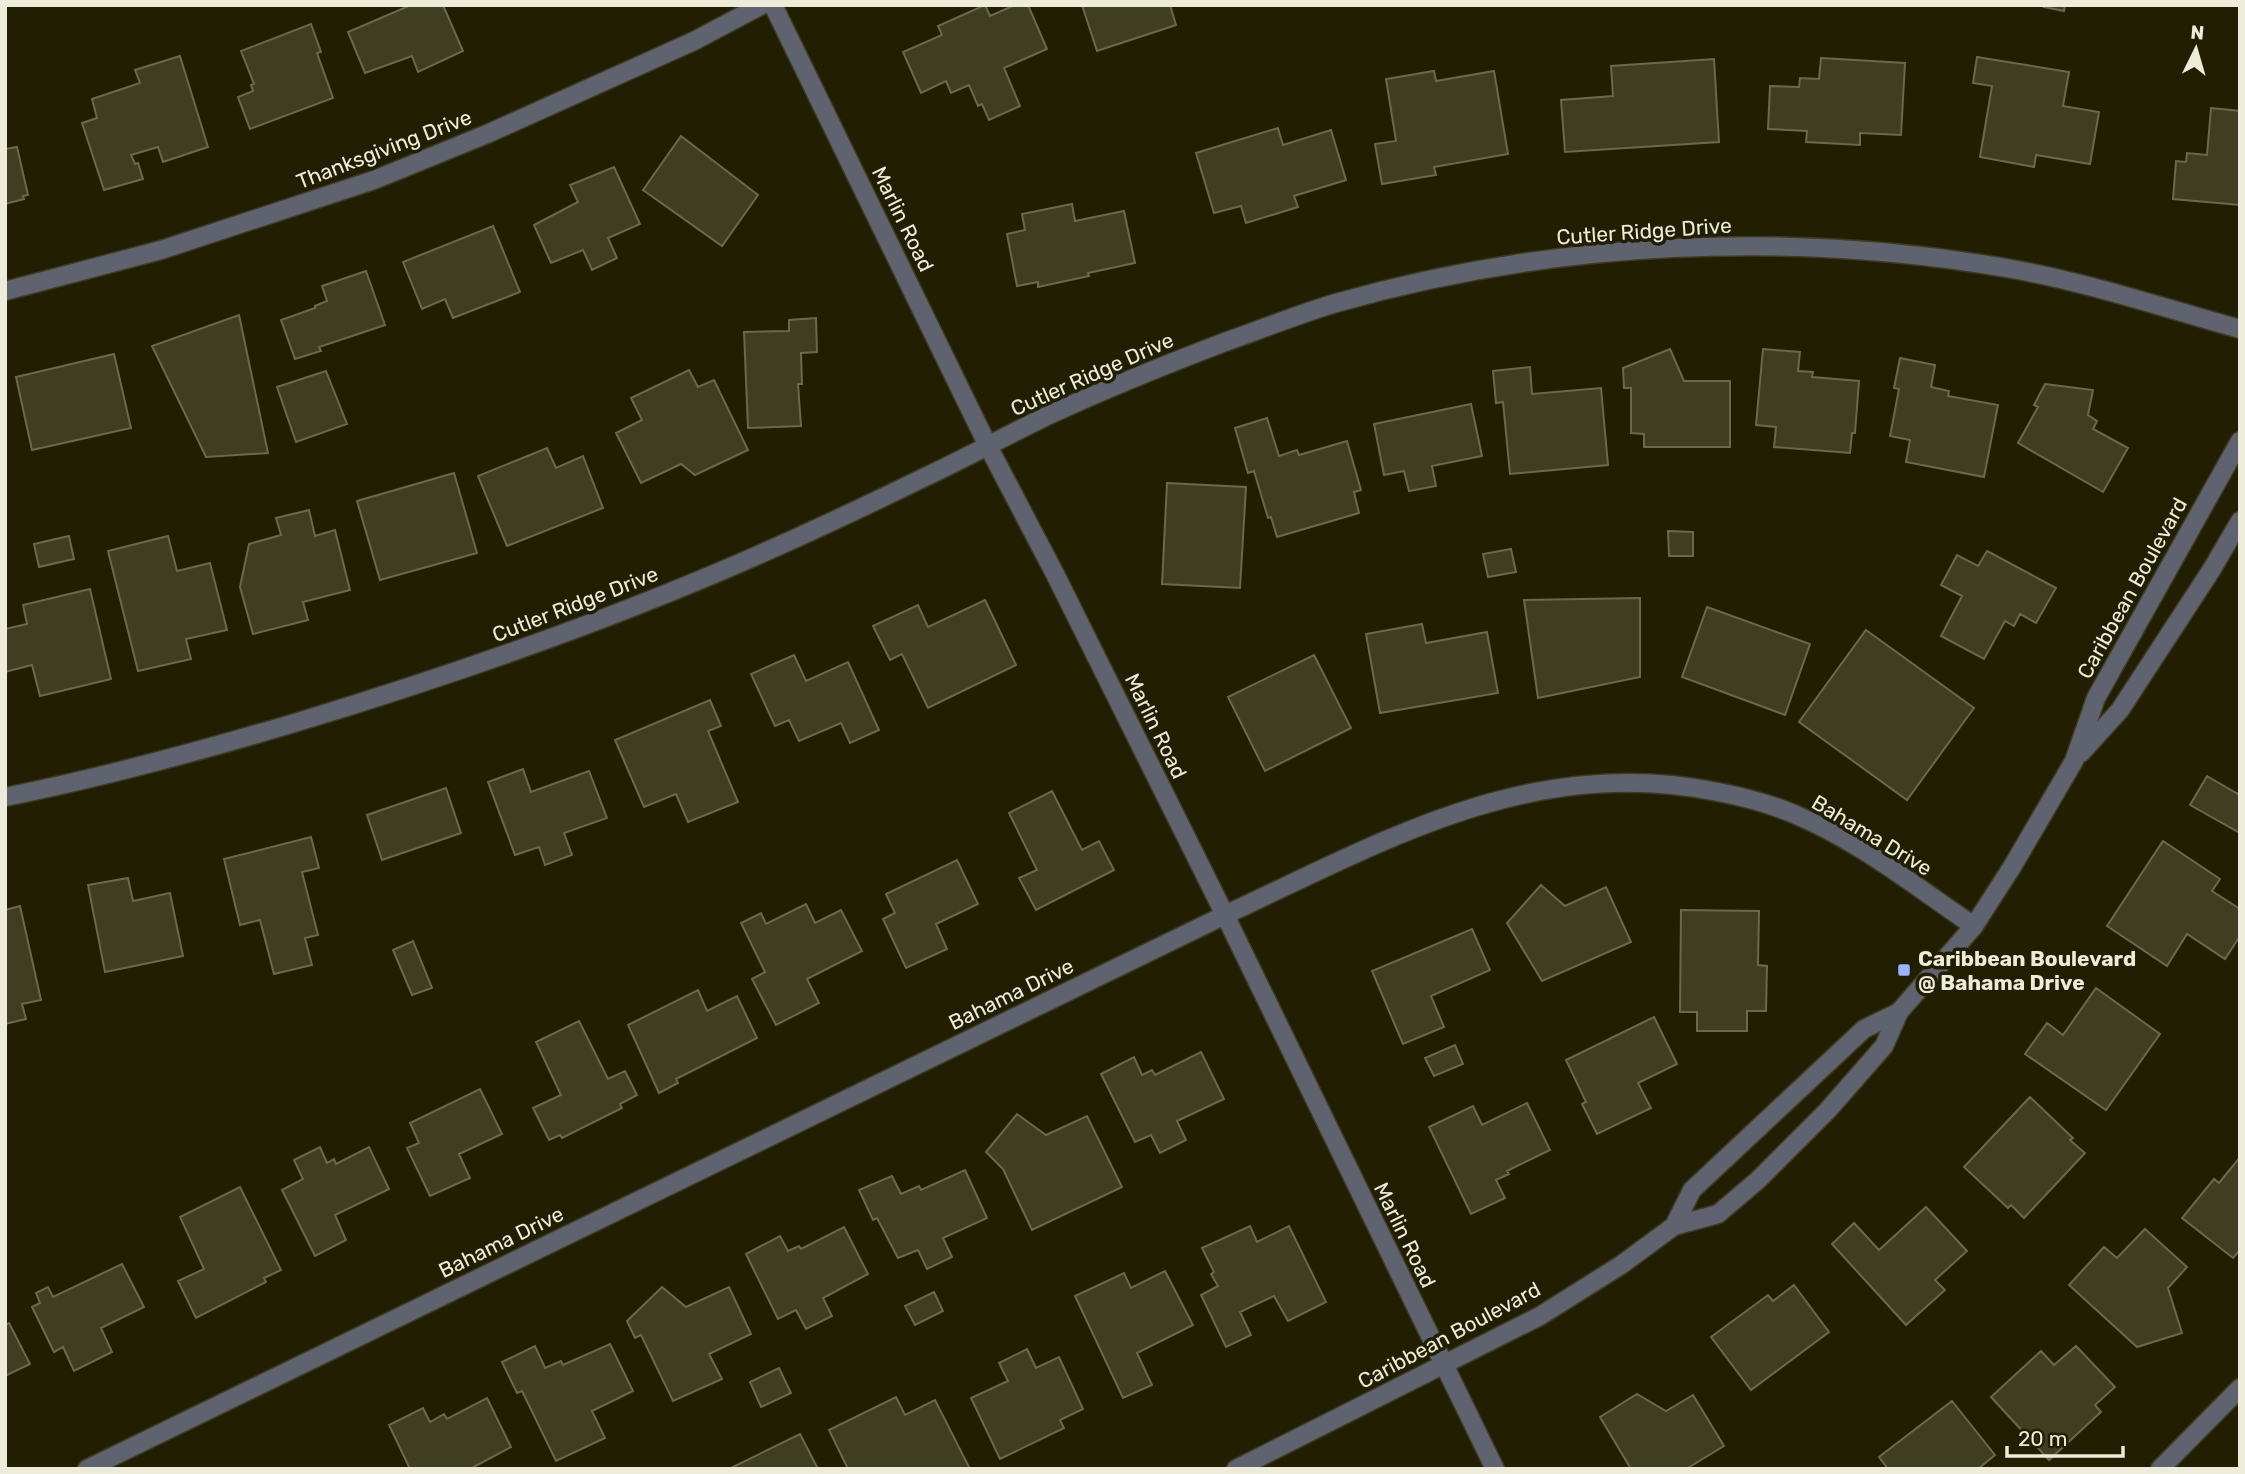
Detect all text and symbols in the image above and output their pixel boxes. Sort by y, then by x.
north arrow [2161,14,2231,84]
text: N [2190,21,2205,45]
street label: Thanksgiving Drive [293,104,475,194]
street label: Marlin Road [867,162,939,276]
street label: Cutler Ridge Drive [1556,212,1732,250]
street label: Cutler Ridge Drive [1007,327,1177,421]
street label: Caribbean Boulevard [2072,493,2192,683]
street label: Cutler Ridge Drive [489,561,661,647]
street label: Marlin Road [1120,669,1192,783]
street label: Bahama Drive [1807,789,1937,881]
place label: Caribbean Boulevard @ Bahama Drive [1918,946,2136,995]
street label: Bahama Drive [944,953,1078,1035]
marker: Caribbean Boulevard @ Bahama Drive [1896,962,1912,978]
street label: Marlin Road [1369,1178,1441,1292]
street label: Bahama Drive [434,1201,568,1283]
street label: Caribbean Boulevard [1353,1276,1545,1394]
scale bar [2007,1414,2122,1458]
text: 20 m [2018,1426,2067,1451]

